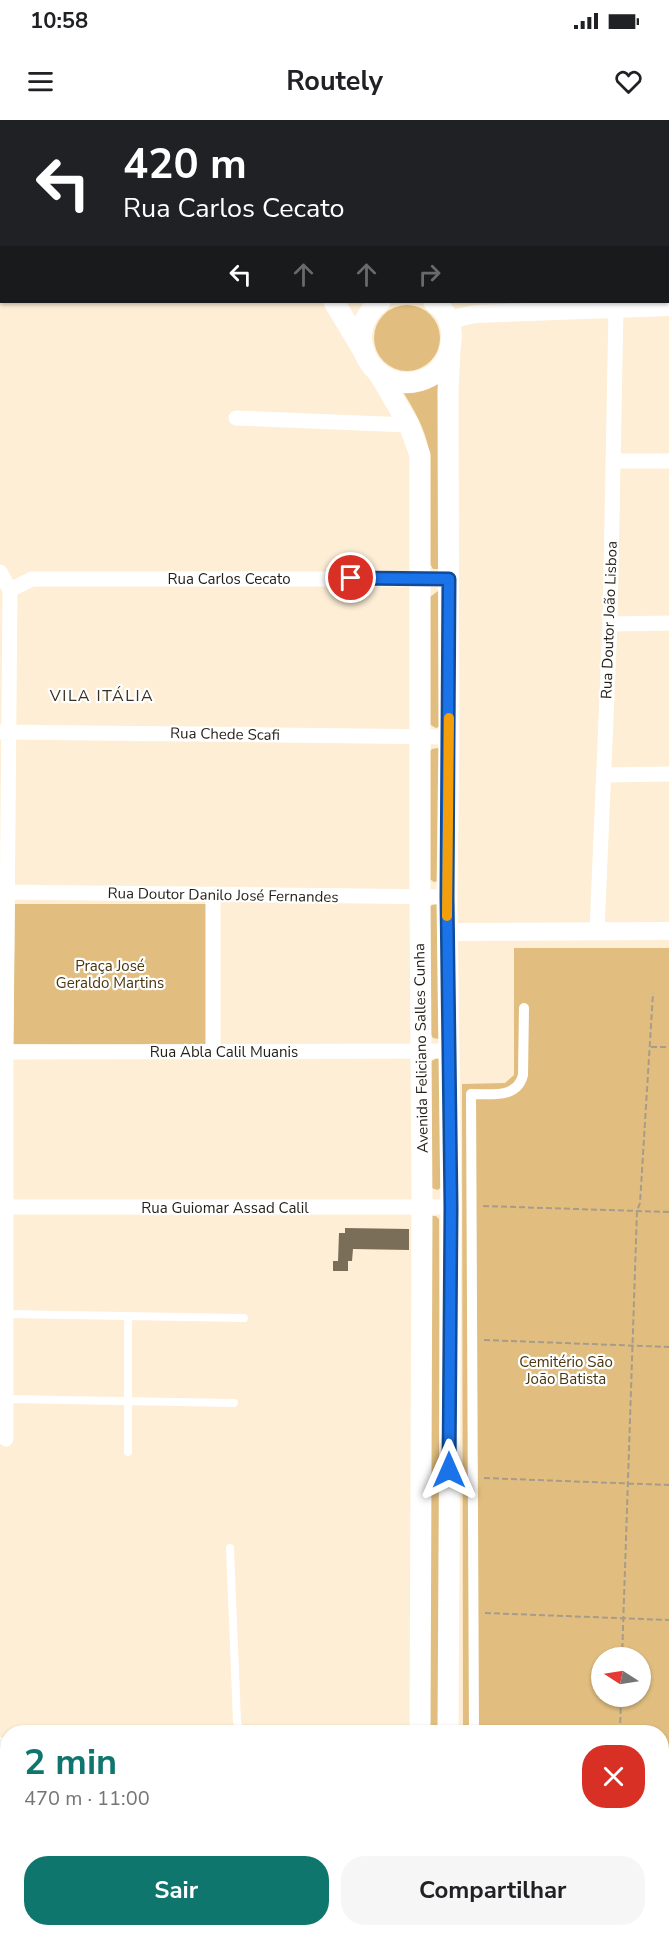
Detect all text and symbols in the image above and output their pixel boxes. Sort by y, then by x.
text: 10:58 [30,6,88,36]
text: Routely [286,63,383,100]
icon: menu [24,65,57,98]
icon: heart [612,65,645,98]
text: 420 m [123,136,247,193]
icon: left [24,144,102,222]
text: Rua Carlos Cecato [123,190,345,227]
icon: left [224,258,257,291]
icon: ahead [287,258,320,291]
icon: ahead [350,258,383,291]
icon: right [413,258,446,291]
street label: Rua Doutor João Lisboa [596,541,622,699]
pin [325,552,376,603]
icon: arrive [334,561,367,594]
street label: Rua Carlos Cecato [167,569,291,589]
district label: VILA ITÁLIA [49,685,154,707]
street label: Rua Chede Scafi [170,723,280,745]
street label: Rua Doutor Danilo José Fernandes [107,883,339,907]
street label: Avenida Feliciano Salles Cunha [409,943,433,1153]
park label: Praça José Geraldo Martins [56,956,164,993]
street label: Rua Abla Calil Muanis [150,1042,298,1062]
street label: Rua Guiomar Assad Calil [141,1198,309,1218]
park label: Cemitério São João Batista [519,1352,613,1389]
position arrow [417,1438,481,1502]
north arrow [591,1647,651,1707]
map controls [591,1647,651,1707]
text: 2 min [24,1738,117,1787]
button: close [582,1745,645,1808]
text: 470 m · 11:00 [24,1785,150,1812]
button: Sair [24,1856,329,1925]
button: Compartilhar [341,1856,645,1925]

